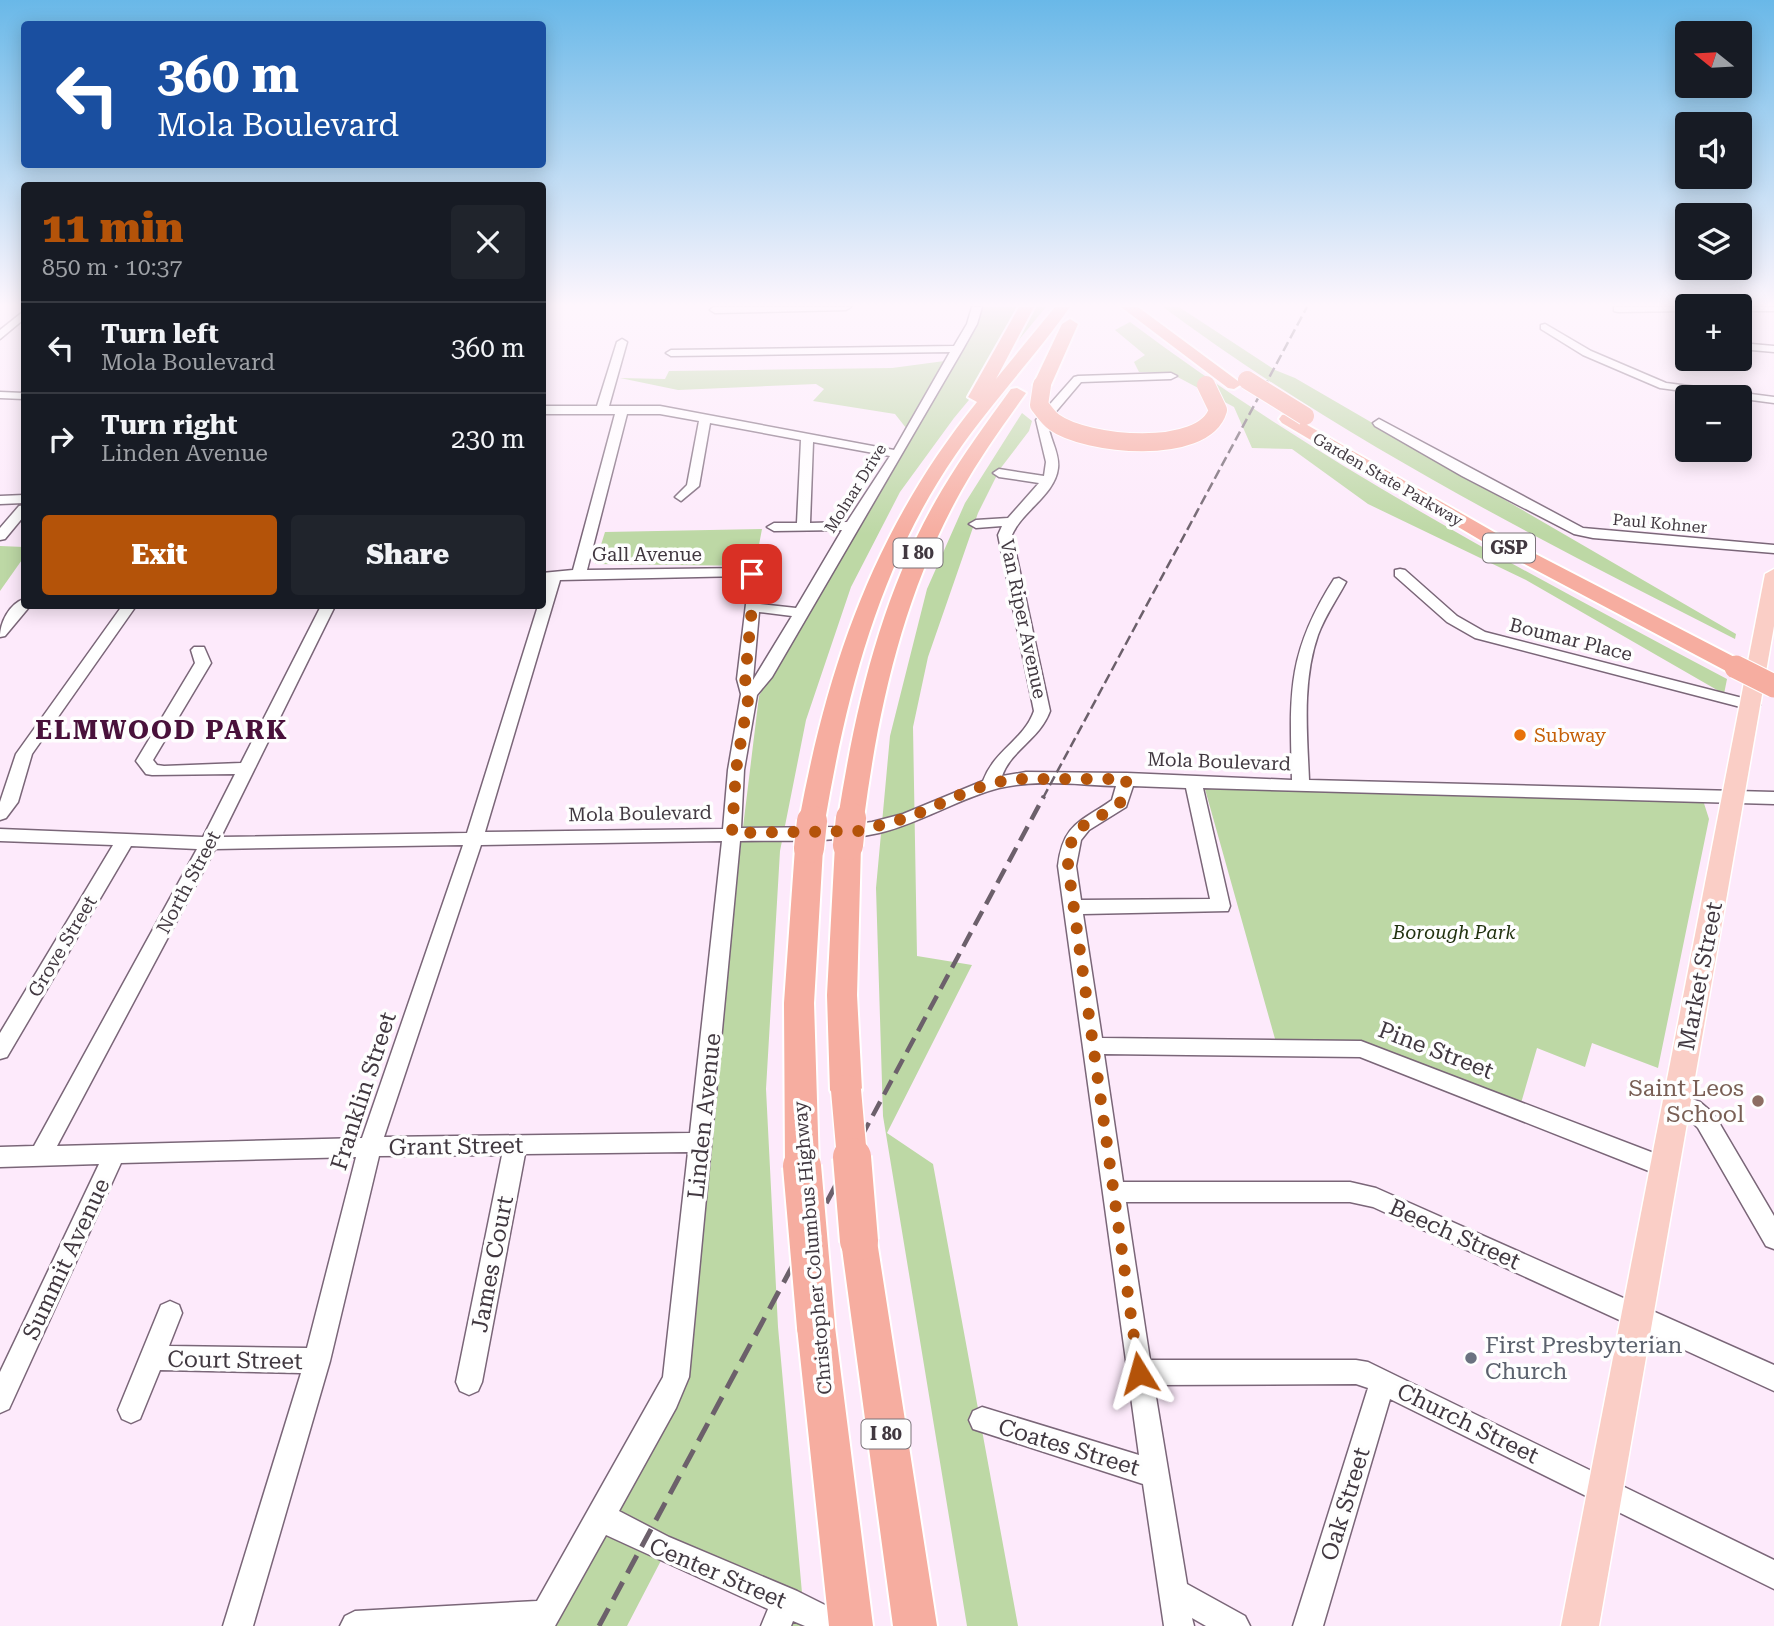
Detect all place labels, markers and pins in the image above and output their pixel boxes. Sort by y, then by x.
pin [722,544,782,604]
place label: Subway [1534,724,1607,747]
marker: Subway [1512,727,1528,743]
place label: Saint Leos School [1628,1075,1744,1128]
marker: Saint Leos School [1750,1093,1766,1109]
place label: First Presbyterian Church [1485,1332,1682,1385]
marker: First Presbyterian Church [1463,1350,1479,1366]

